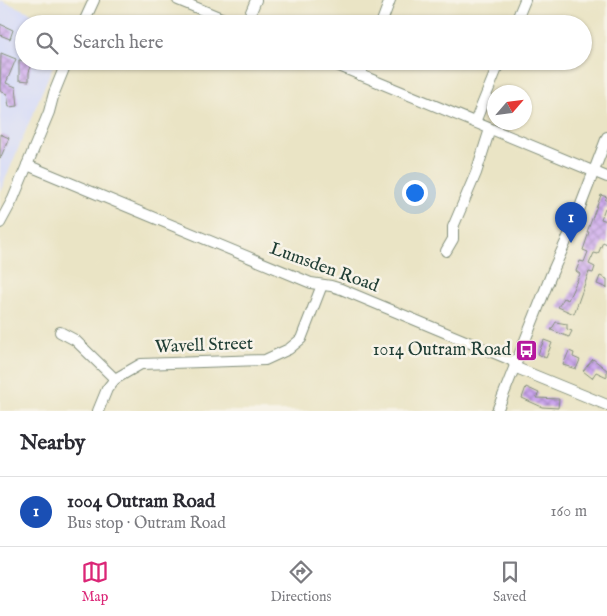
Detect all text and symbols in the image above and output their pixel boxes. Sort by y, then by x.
search box [15,15,592,70]
icon: search [33,29,61,57]
text: Search here [73,31,164,55]
north arrow [487,85,532,130]
your location [402,180,428,206]
pin: 1 [555,202,587,243]
street label: Lumsden Road [266,238,382,299]
street label: Wavell Street [154,333,254,359]
bus stop icon: 1014 Outram Road [515,338,539,362]
place label: 1014 Outram Road [373,339,511,362]
text: Nearby [20,430,85,457]
text: 1004 Outram Road [67,490,215,514]
text: 1 [33,502,39,522]
text: 160 m [551,502,587,522]
text: Bus stop · Outram Road [67,514,226,534]
tab: Map [81,558,109,606]
tab: Directions [270,558,331,606]
tab: Saved [493,558,526,606]

